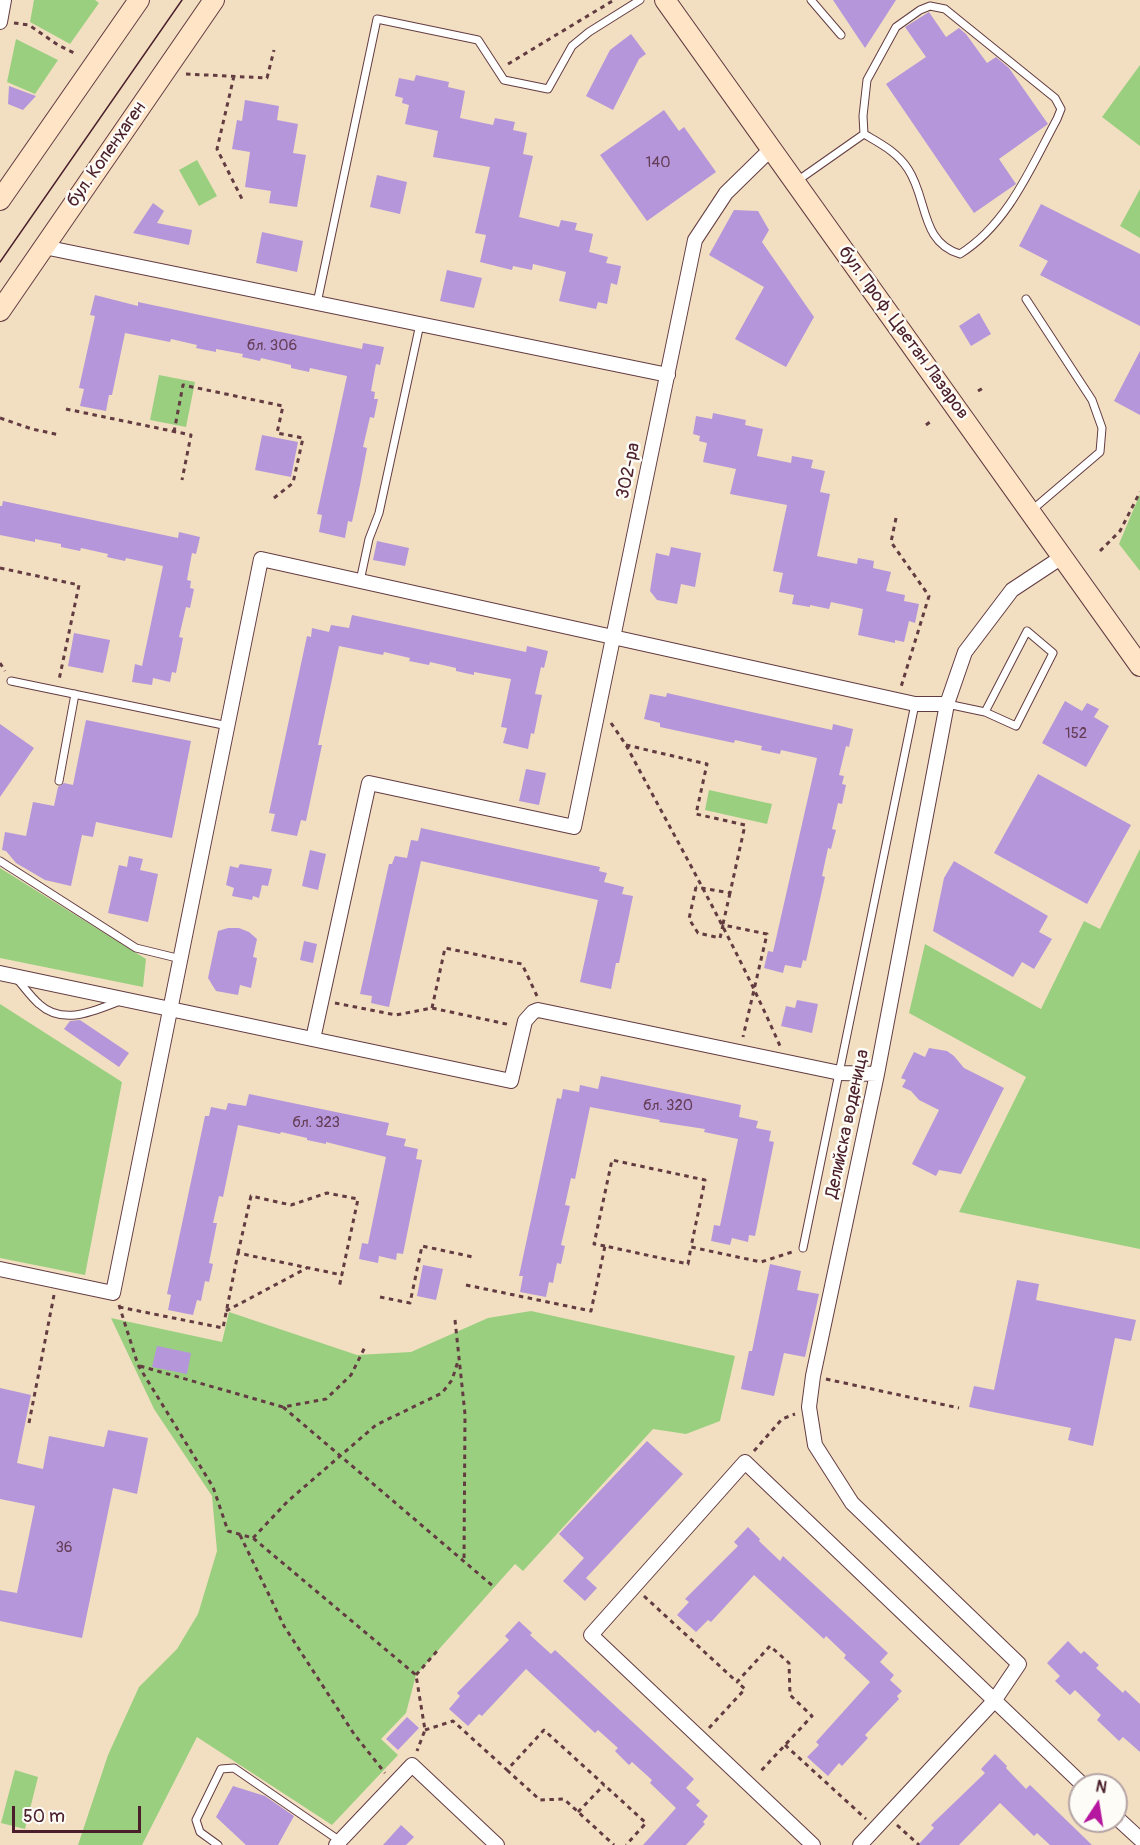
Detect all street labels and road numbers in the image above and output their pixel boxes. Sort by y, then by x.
street label: бул. Копенхаген [63,98,151,212]
street label: бул. Проф. Цветан Лазаров [833,242,973,424]
street label: 302-ра [613,441,645,501]
street label: Делийска воденица [822,1048,874,1200]

